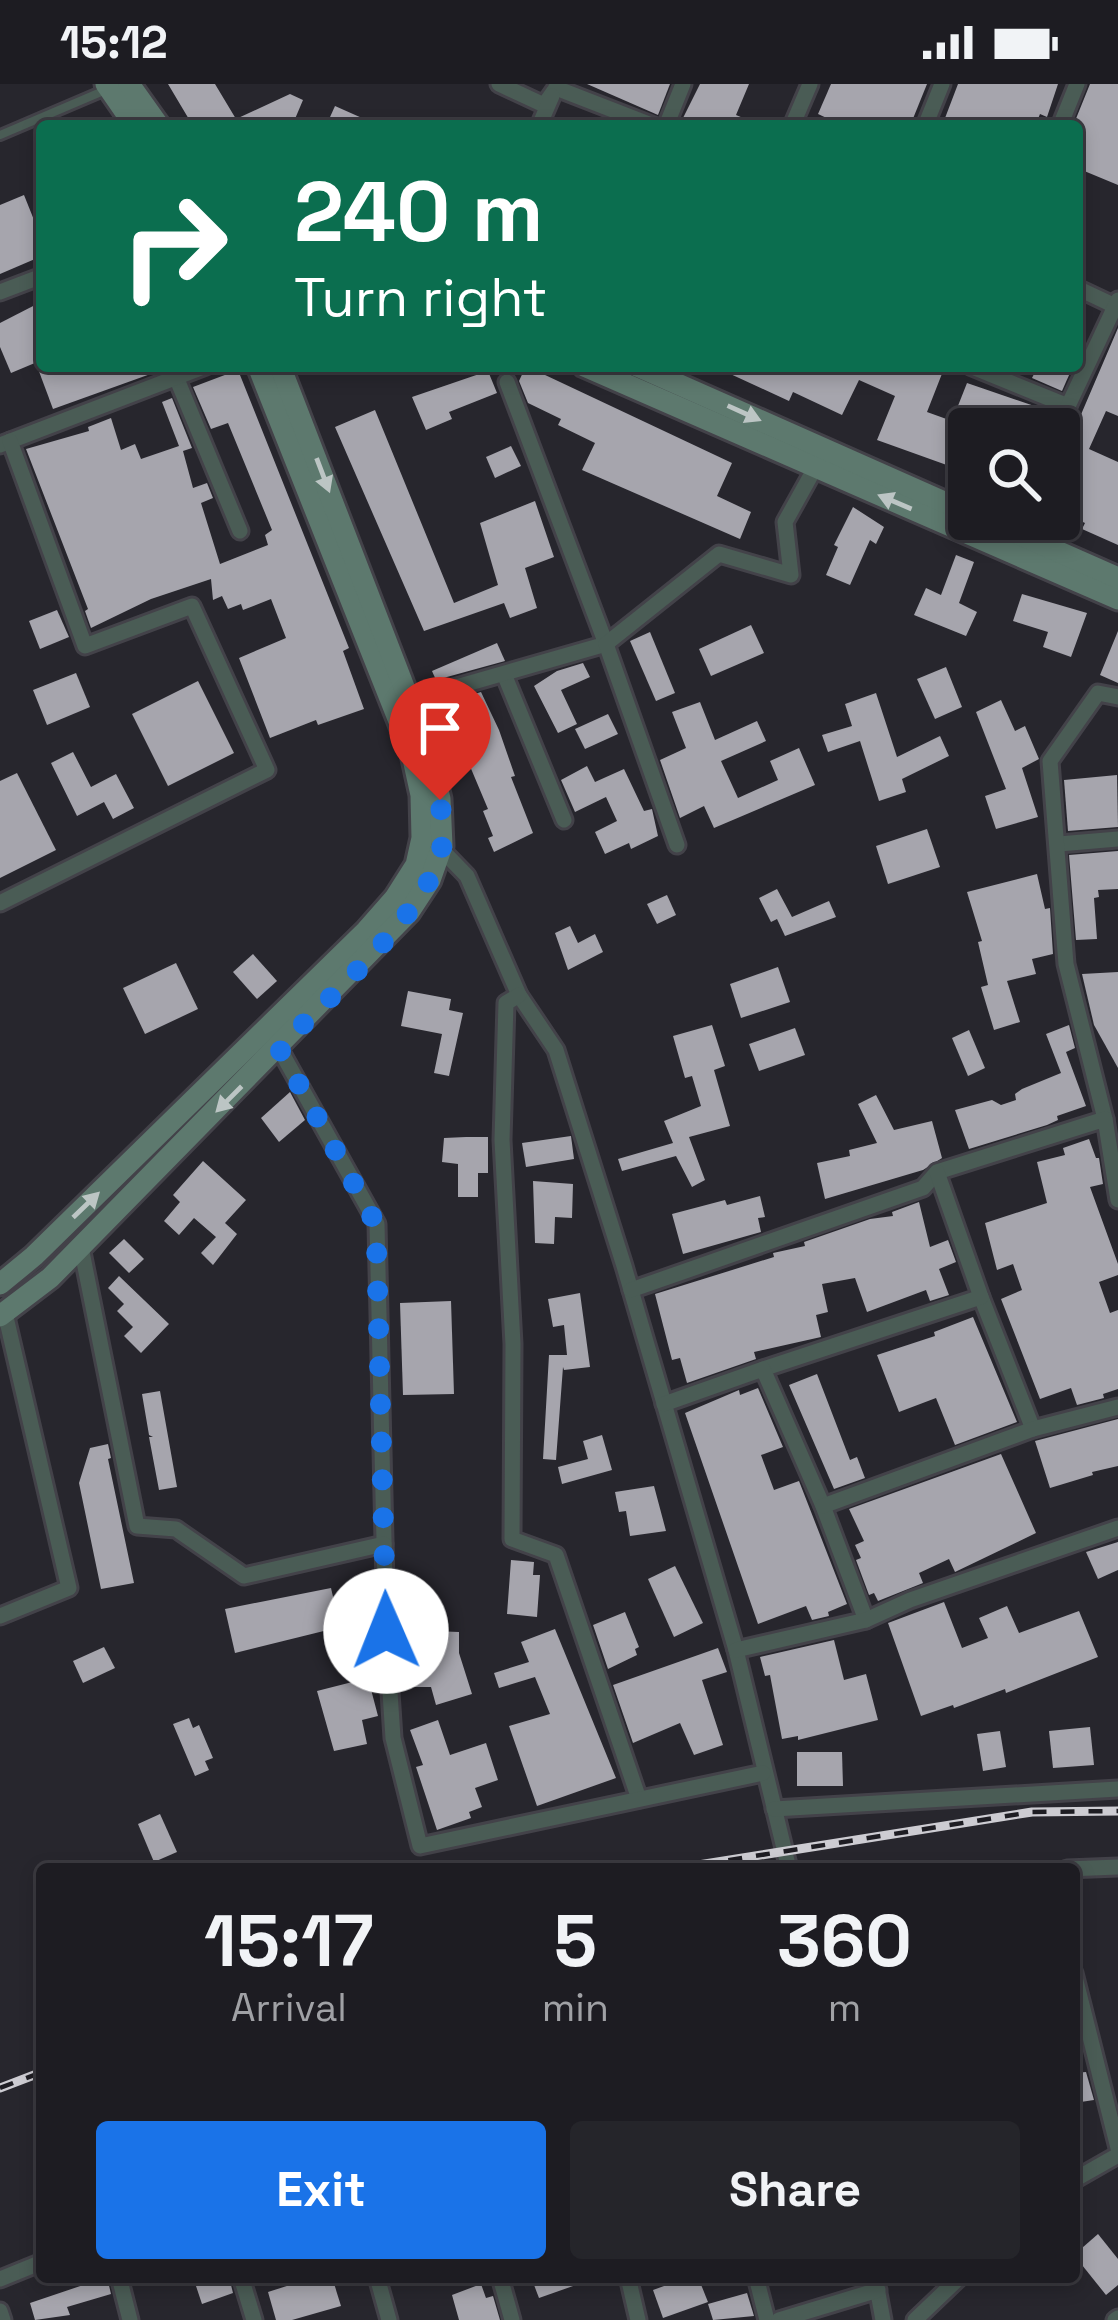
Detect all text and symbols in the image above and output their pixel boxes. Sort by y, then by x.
text: 15:12 [60,14,168,71]
text: 240 m [294,158,543,266]
icon: right [96,168,252,324]
text: Turn right [294,263,547,332]
one-way arrow [727,404,762,424]
map controls [948,408,1080,540]
button: search [948,408,1080,540]
one-way arrow [314,457,333,493]
one-way arrow [877,492,912,512]
pin [389,677,491,800]
icon: arrive [407,695,473,761]
one-way arrow [215,1084,244,1112]
one-way arrow [72,1191,100,1219]
position arrow [323,1568,449,1694]
text: 15:17 [204,1895,374,1987]
text: 5 [554,1895,597,1987]
text: 360 [777,1895,912,1987]
text: Arrival [231,1983,347,2032]
text: min [542,1983,609,2032]
text: m [828,1983,861,2032]
button: Exit [96,2121,546,2259]
button: Share [570,2121,1020,2259]

